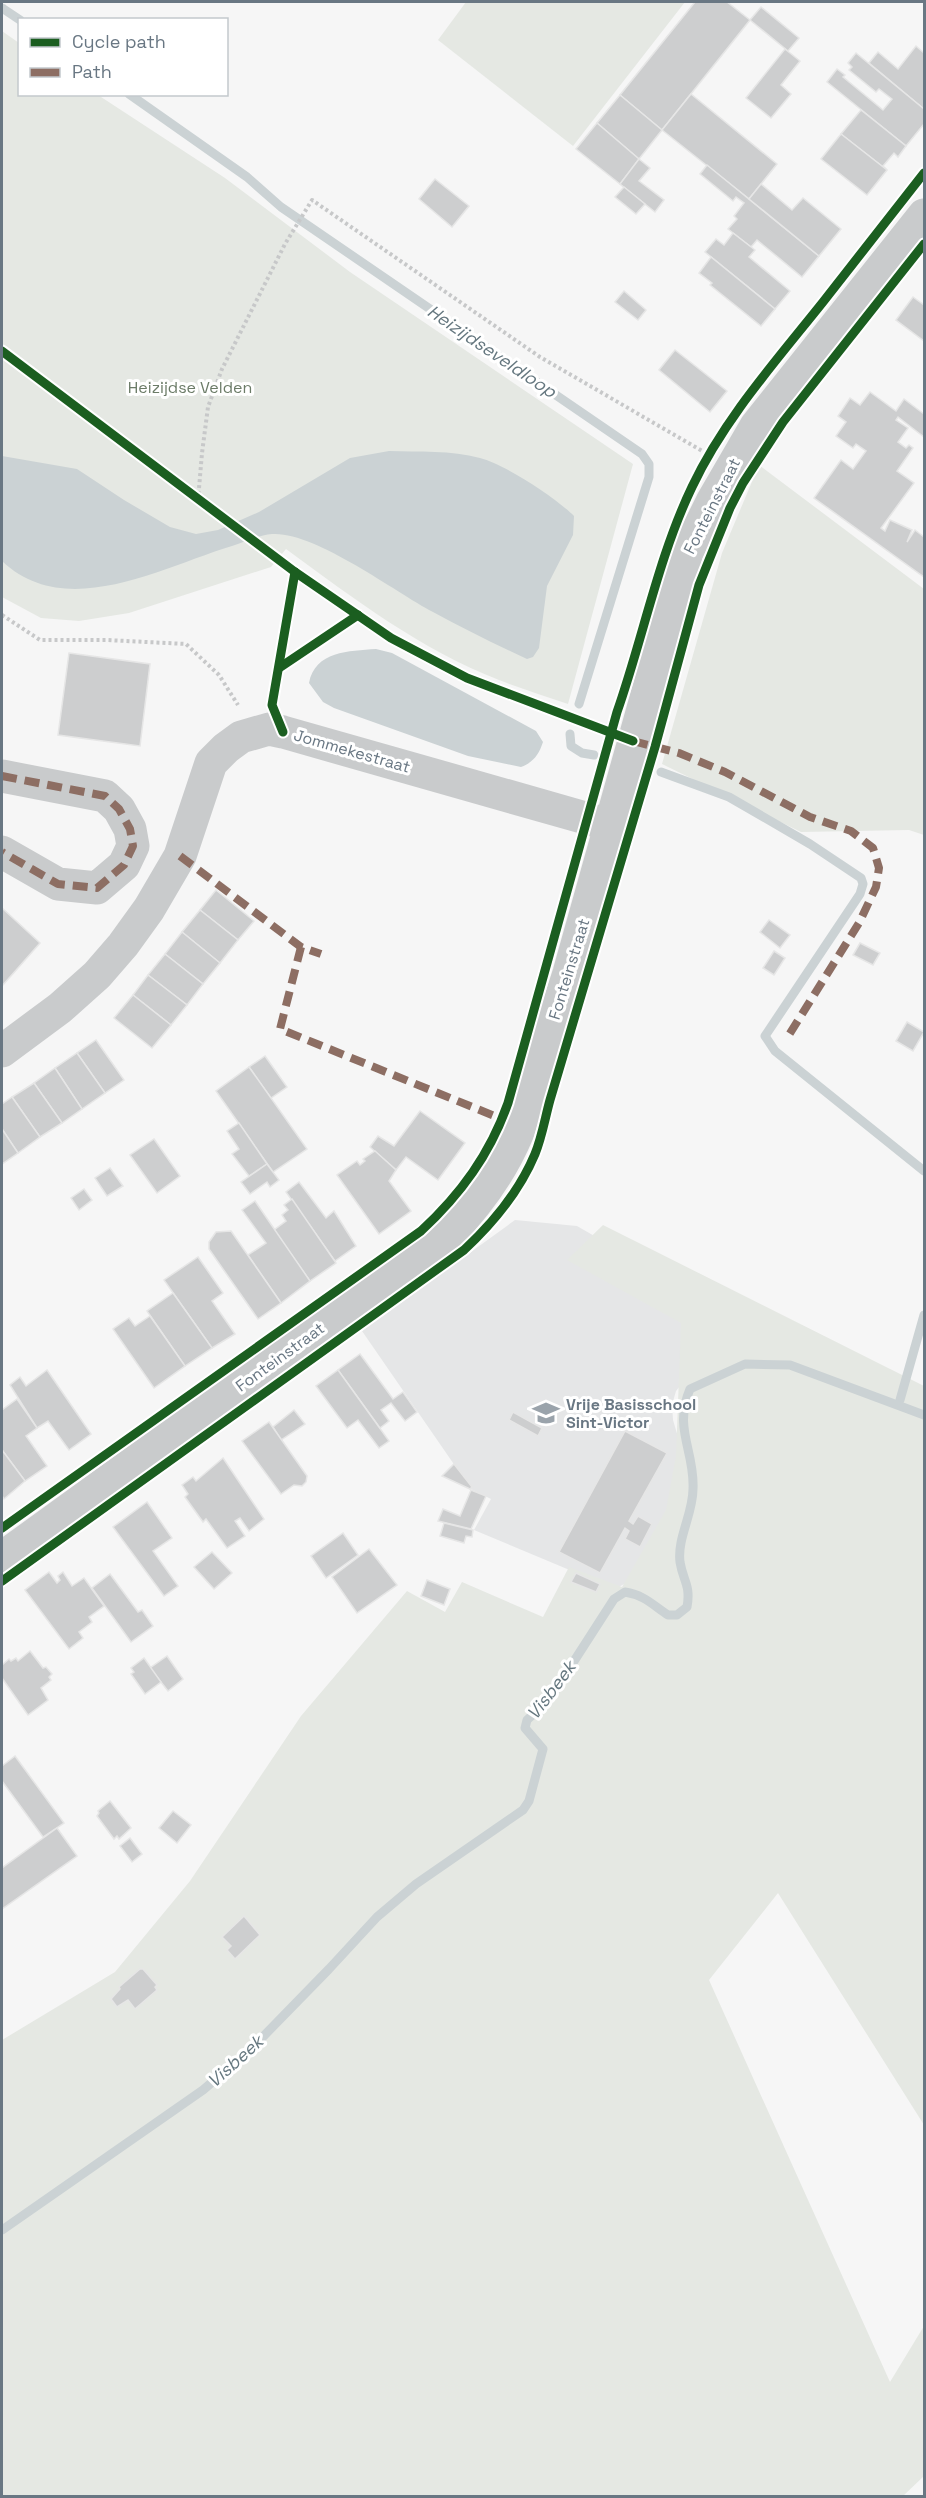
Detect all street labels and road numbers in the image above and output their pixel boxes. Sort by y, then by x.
street label: Fonteinstraat [679,454,745,558]
street label: Jommekestraat [291,724,413,778]
street label: Fonteinstraat [544,916,594,1022]
street label: Fonteinstraat [231,1318,329,1396]

